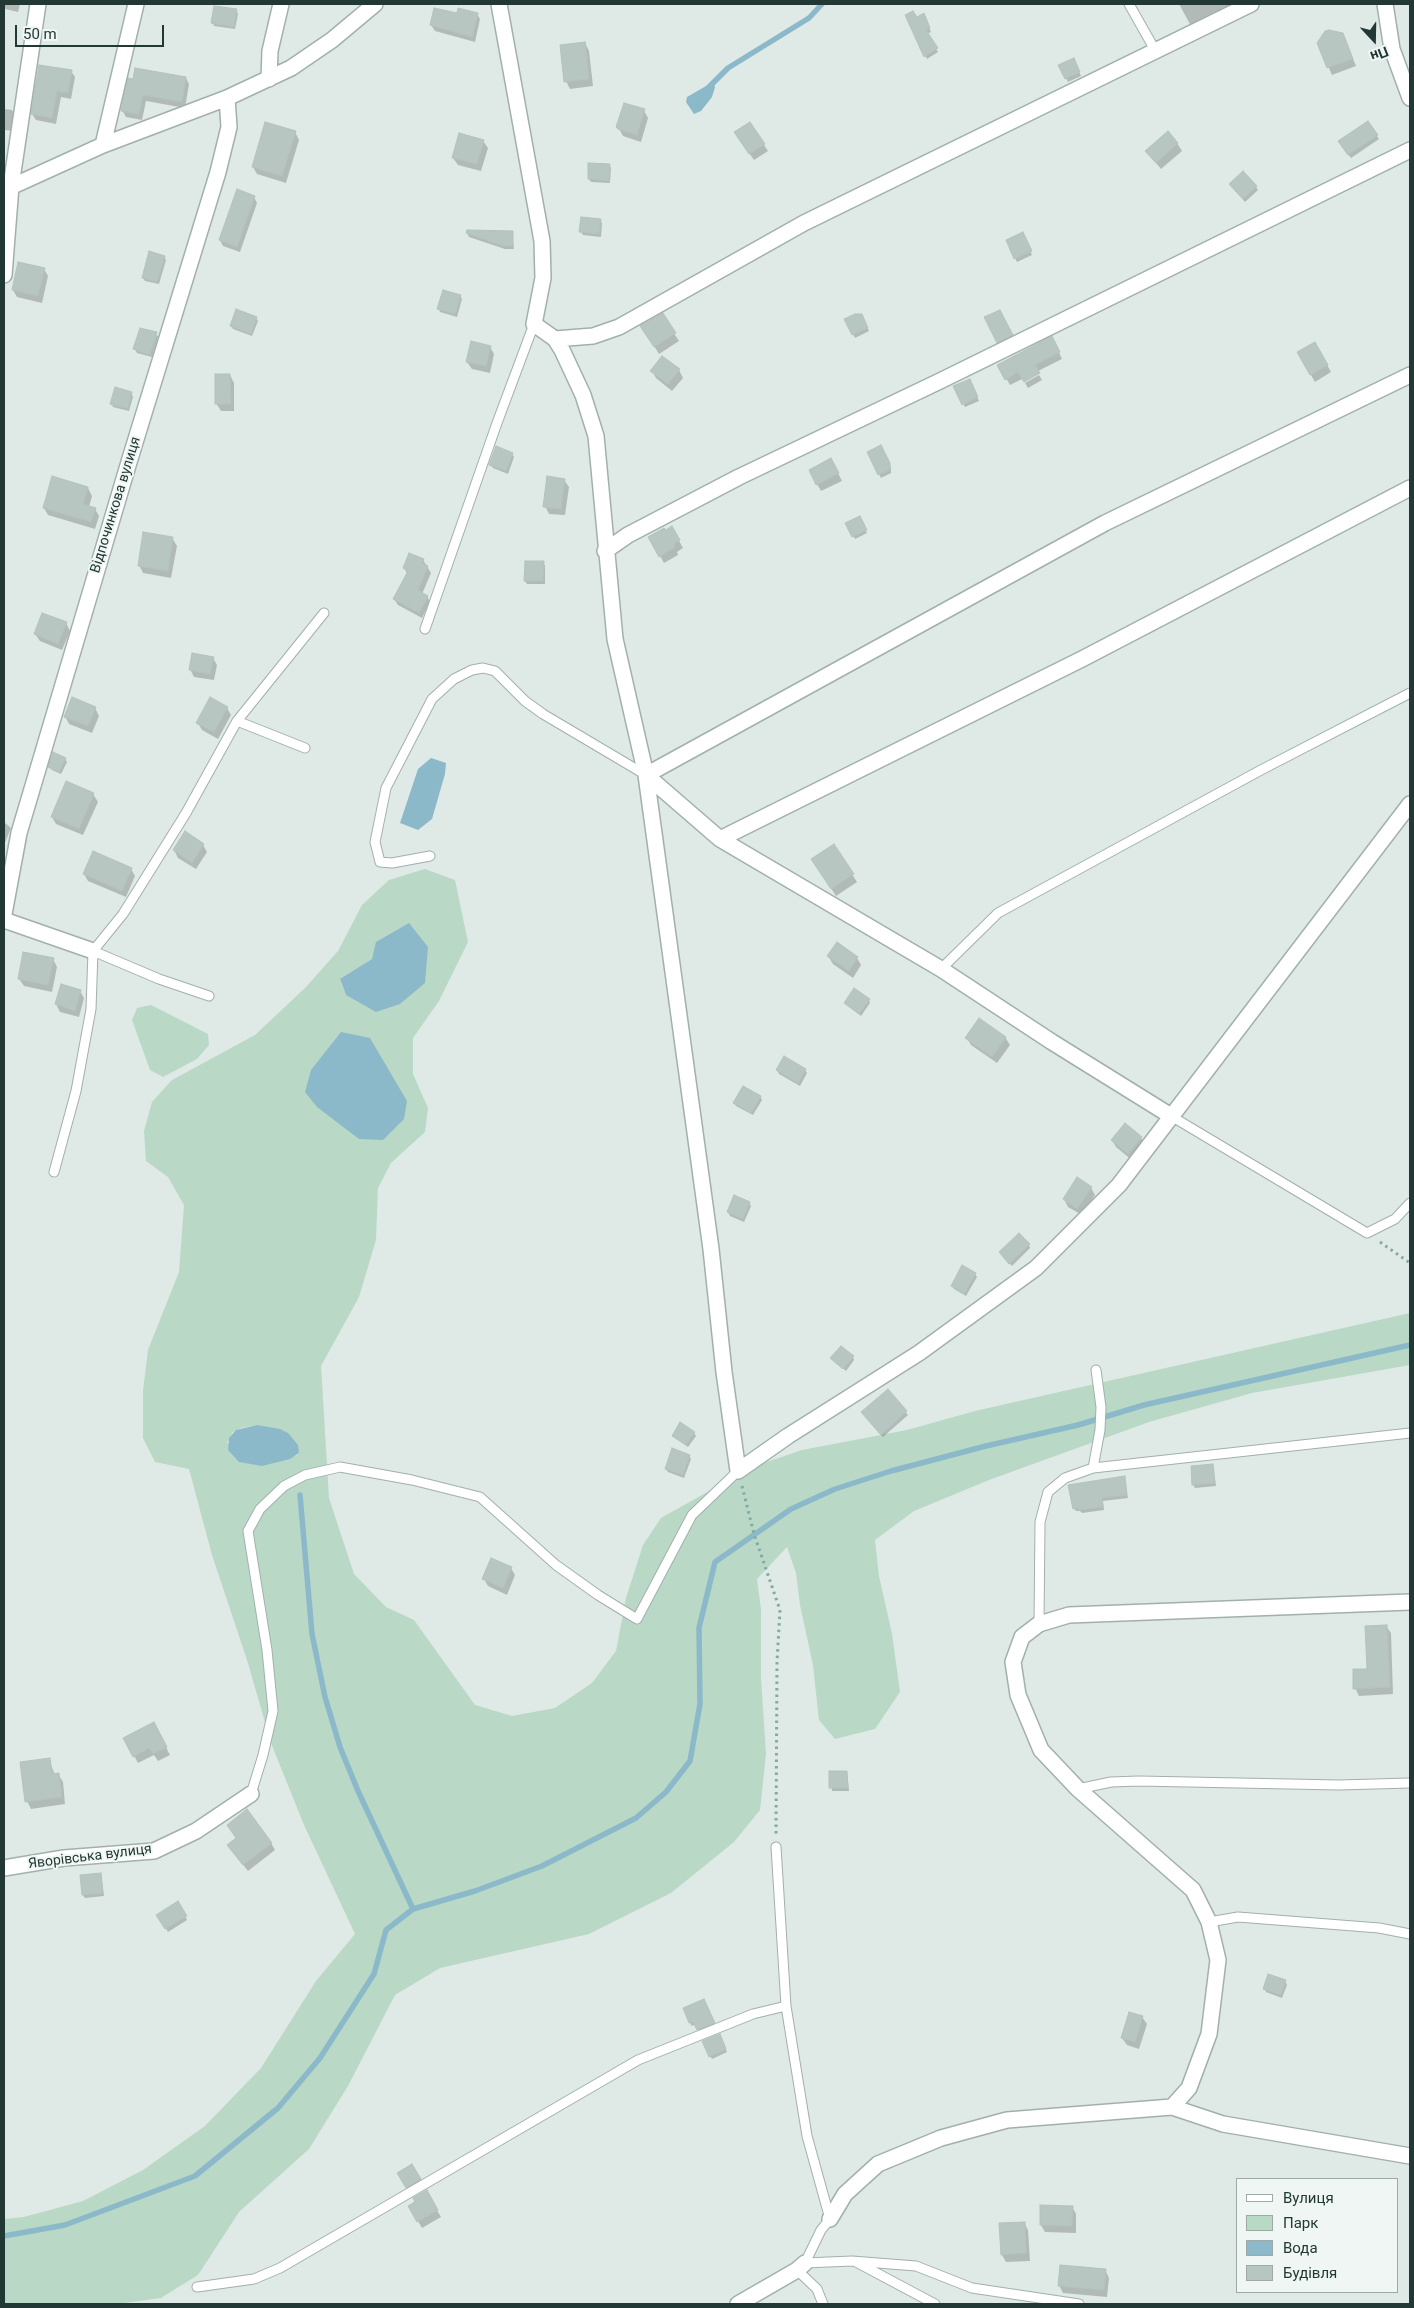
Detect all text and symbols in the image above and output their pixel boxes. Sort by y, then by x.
scale bar [18,15,166,47]
north arrow [1349,15,1399,65]
text: 50 m [23,25,57,43]
text: Пн [1368,43,1391,65]
street label: Відпочинкова вулиця [87,435,145,575]
street label: Яворівська вулиця [27,1841,153,1873]
legend [1236,2178,1399,2293]
text: Вулиця [1283,2189,1334,2207]
text: Парк [1283,2214,1318,2232]
text: Вода [1283,2239,1318,2257]
text: Будівля [1283,2264,1337,2282]

